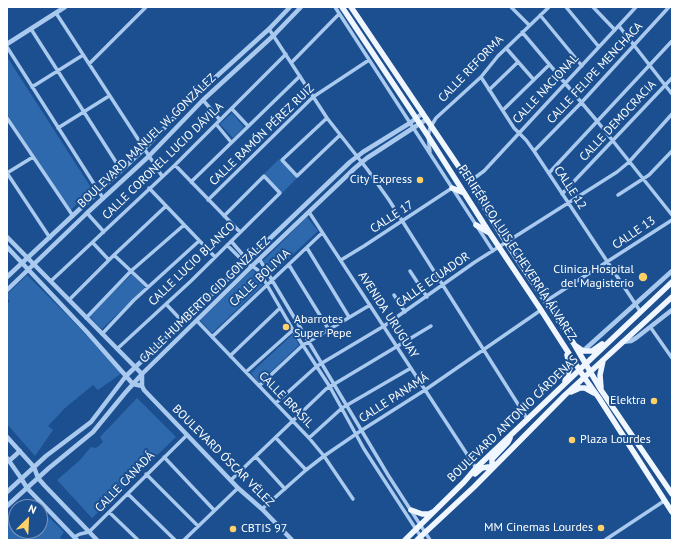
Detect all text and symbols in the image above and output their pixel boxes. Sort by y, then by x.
street label: CALLE FELIPE MENCHACA [544,19,646,127]
street label: CALLE REFORMA [436,33,506,105]
street label: CALLE NACIONAL [510,51,582,127]
street label: BOULEVARD MANUEL W. GONZÁLEZ [75,71,219,211]
street label: CALLE DEMOCRACIA [577,78,659,164]
street label: CALLE RAMÓN PÉREZ RUIZ [207,81,317,189]
street label: CALLE CORONEL LUCIO DÁVILA [100,99,226,223]
street label: PERIFÉRICO LUIS ECHEVERRÍA ÁLVAREZ [455,162,579,344]
street label: CALLE 12 [551,164,589,212]
place label: City Express [350,173,412,187]
marker: City Express [415,175,425,185]
street label: CALLE 17 [368,198,416,236]
street label: CALLE 13 [610,213,658,253]
street label: CALLE LUCIO BLANCO [146,219,238,309]
street label: CALLE HUMBERTO CID GONZÁLEZ [137,234,273,366]
street label: CALLE BOLIVIA [227,246,293,310]
street label: CALLE ECUADOR [393,249,473,311]
place label: Clinica Hospital del Magisterio [553,263,634,291]
street label: AVENIDA URUGUAY [355,269,421,361]
marker: Clinica Hospital del Magisterio [637,271,649,283]
place label: Abarrotes Super Pepe [294,313,352,341]
marker: Abarrotes Super Pepe [281,322,291,332]
street label: BOULEVARD ANTONIO CÁRDENAS [445,353,581,485]
street label: CALLE BRASIL [256,369,316,431]
street label: CALLE PANAMÁ [356,370,432,426]
place label: Elektra [610,394,646,408]
marker: Elektra [649,396,659,406]
street label: BOULEVARD ÓSCAR VÉLEZ [169,402,277,510]
place label: Plaza Lourdes [580,433,651,447]
marker: Plaza Lourdes [567,435,577,445]
street label: CALLE CANADÁ [92,449,158,515]
north arrow [8,499,48,539]
text: N [26,501,39,517]
place label: MM Cinemas Lourdes [484,521,593,535]
place label: CBTIS 97 [241,522,287,536]
marker: MM Cinemas Lourdes [596,523,606,533]
marker: CBTIS 97 [228,524,238,534]

